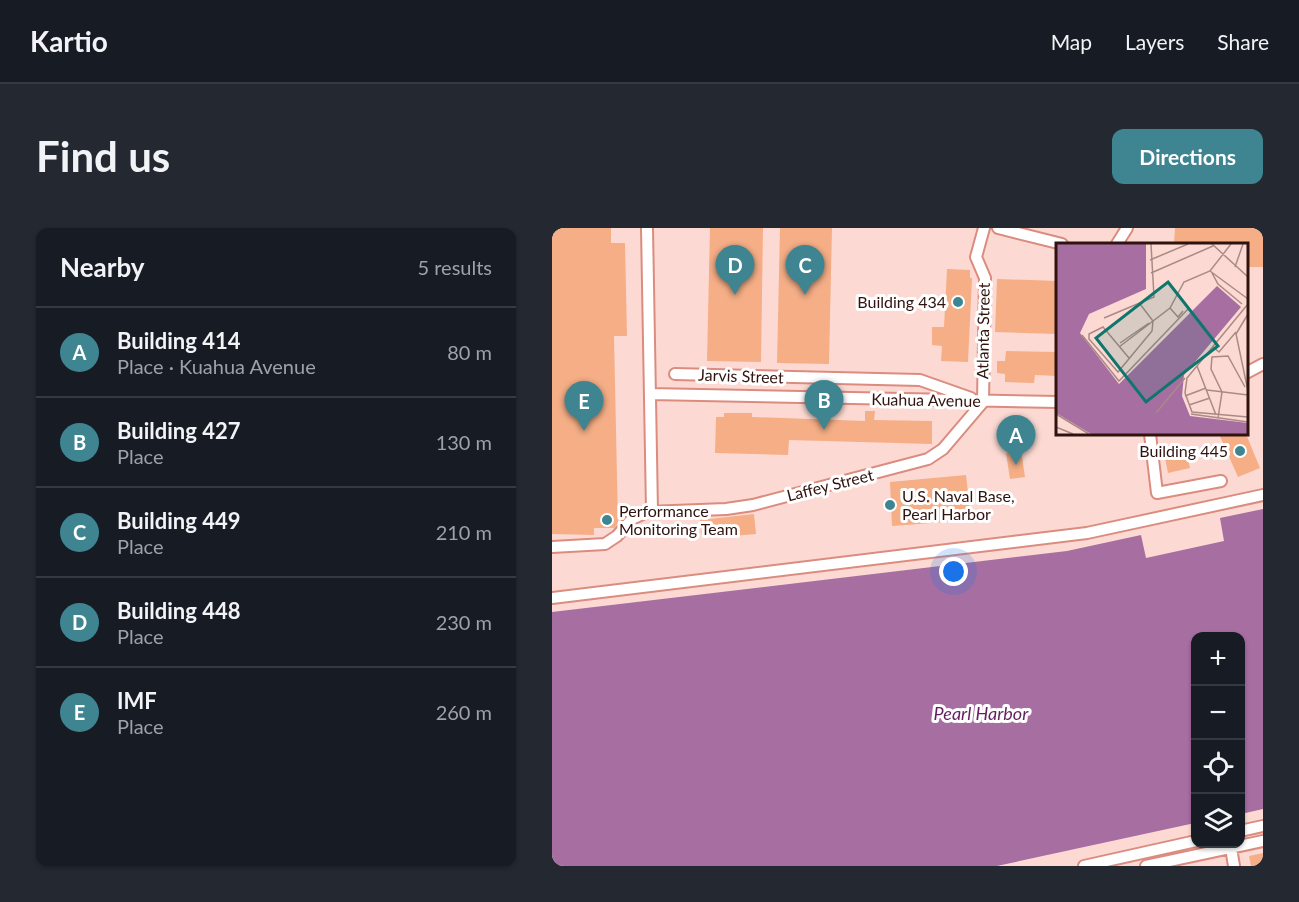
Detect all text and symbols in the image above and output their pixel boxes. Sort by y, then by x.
text: Kartio [30,24,108,58]
text: Map [1051,29,1092,54]
text: Layers [1125,29,1184,54]
text: Share [1217,29,1269,54]
button: Directions [1112,129,1263,184]
text: Find us [36,131,170,181]
inset map [1056,243,1248,435]
pin: D [716,245,754,295]
pin: C [786,245,824,295]
text: Nearby [60,251,145,283]
text: 5 results [417,255,492,279]
street label: Atlanta Street [972,282,993,379]
place label: Building 434 [857,292,946,311]
marker: Building 434 [951,295,965,309]
text: Building 414 [117,327,240,354]
text: A [73,340,86,364]
text: 80 m [447,340,492,364]
text: Place · Kuahua Avenue [117,354,316,378]
street label: Jarvis Street [698,365,784,386]
pin: B [804,380,844,430]
pin: E [564,382,603,431]
street label: Kuahua Avenue [871,389,981,410]
pin: A [996,416,1036,465]
text: Building 427 [117,417,240,444]
text: B [73,430,86,454]
text: 130 m [436,430,492,454]
place label: Building 445 [1139,441,1228,460]
text: Place [117,444,164,468]
marker: Building 445 [1233,444,1247,458]
street label: Laffey Street [785,464,875,504]
place label: U.S. Naval Base, Pearl Harbor [902,486,1015,523]
marker: U.S. Naval Base, Pearl Harbor [883,498,897,512]
place label: Performance Monitoring Team [619,501,738,538]
text: Building 449 [117,507,240,534]
marker: Performance Monitoring Team [600,513,614,527]
text: C [73,520,86,544]
text: 210 m [436,520,492,544]
text: Place [117,534,164,558]
your location [939,557,968,586]
text: Building 448 [117,597,240,624]
text: D [72,610,87,634]
text: 230 m [436,610,492,634]
text: Place [117,624,164,648]
map controls [1191,632,1245,848]
button: + [1191,632,1245,686]
button: − [1191,686,1245,740]
text: IMF [117,687,157,714]
text: E [74,700,85,724]
text: 260 m [436,700,492,724]
water label: Pearl Harbor [934,702,1029,724]
text: Place [117,714,164,738]
button: locate [1191,740,1245,794]
button: layers [1191,794,1245,848]

